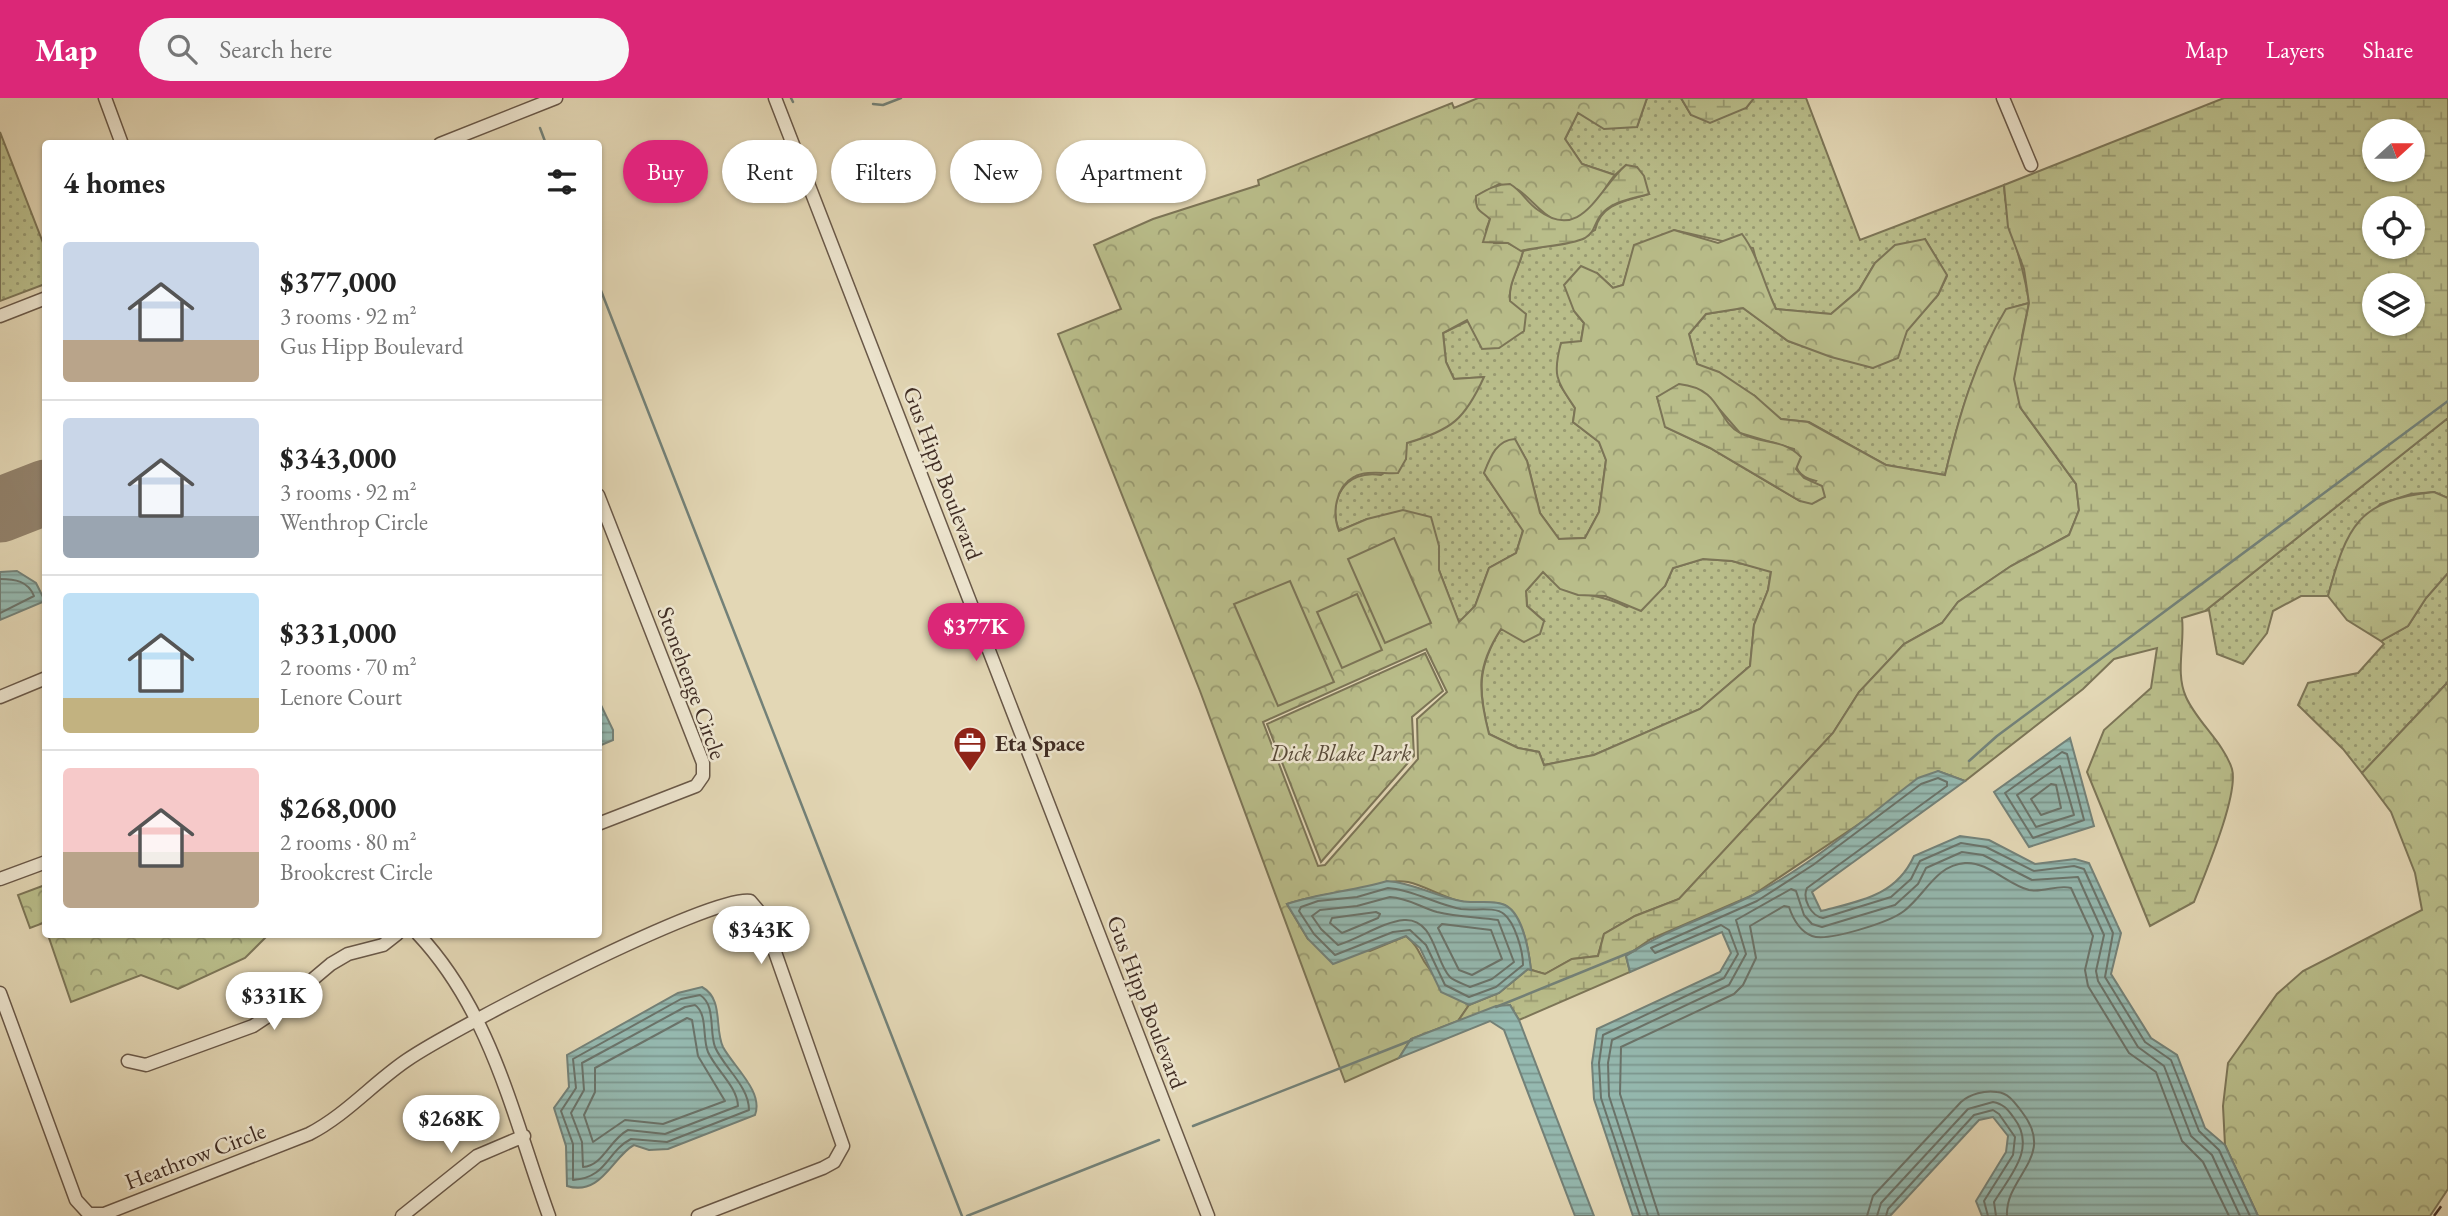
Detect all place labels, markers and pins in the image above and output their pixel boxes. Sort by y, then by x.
pin: $377K [927,603,1025,663]
office icon: Eta Space [951,724,989,773]
place label: Eta Space [995,728,1085,758]
pin: $343K [712,906,810,966]
pin: $331K [225,972,323,1032]
pin: $268K [402,1096,500,1155]

